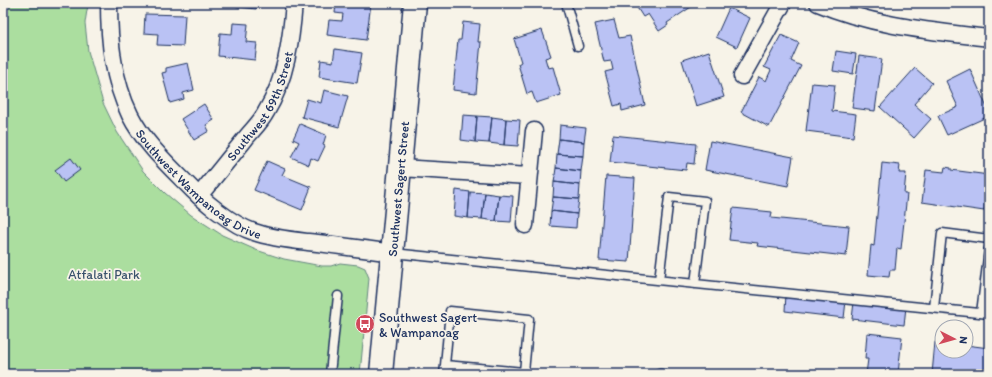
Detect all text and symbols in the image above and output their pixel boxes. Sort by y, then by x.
street label: Southwest 69th Street [224,50,296,164]
street label: Southwest Sagert Street [385,120,412,257]
street label: Southwest Wampanoag Drive [132,126,263,242]
park label: Atfalati Park [68,267,140,282]
place label: Southwest Sagert & Wampanoag [379,310,477,340]
bus stop icon: Southwest Sagert & Wampanoag [354,313,376,335]
north arrow [934,319,974,359]
text: N [957,336,970,344]

